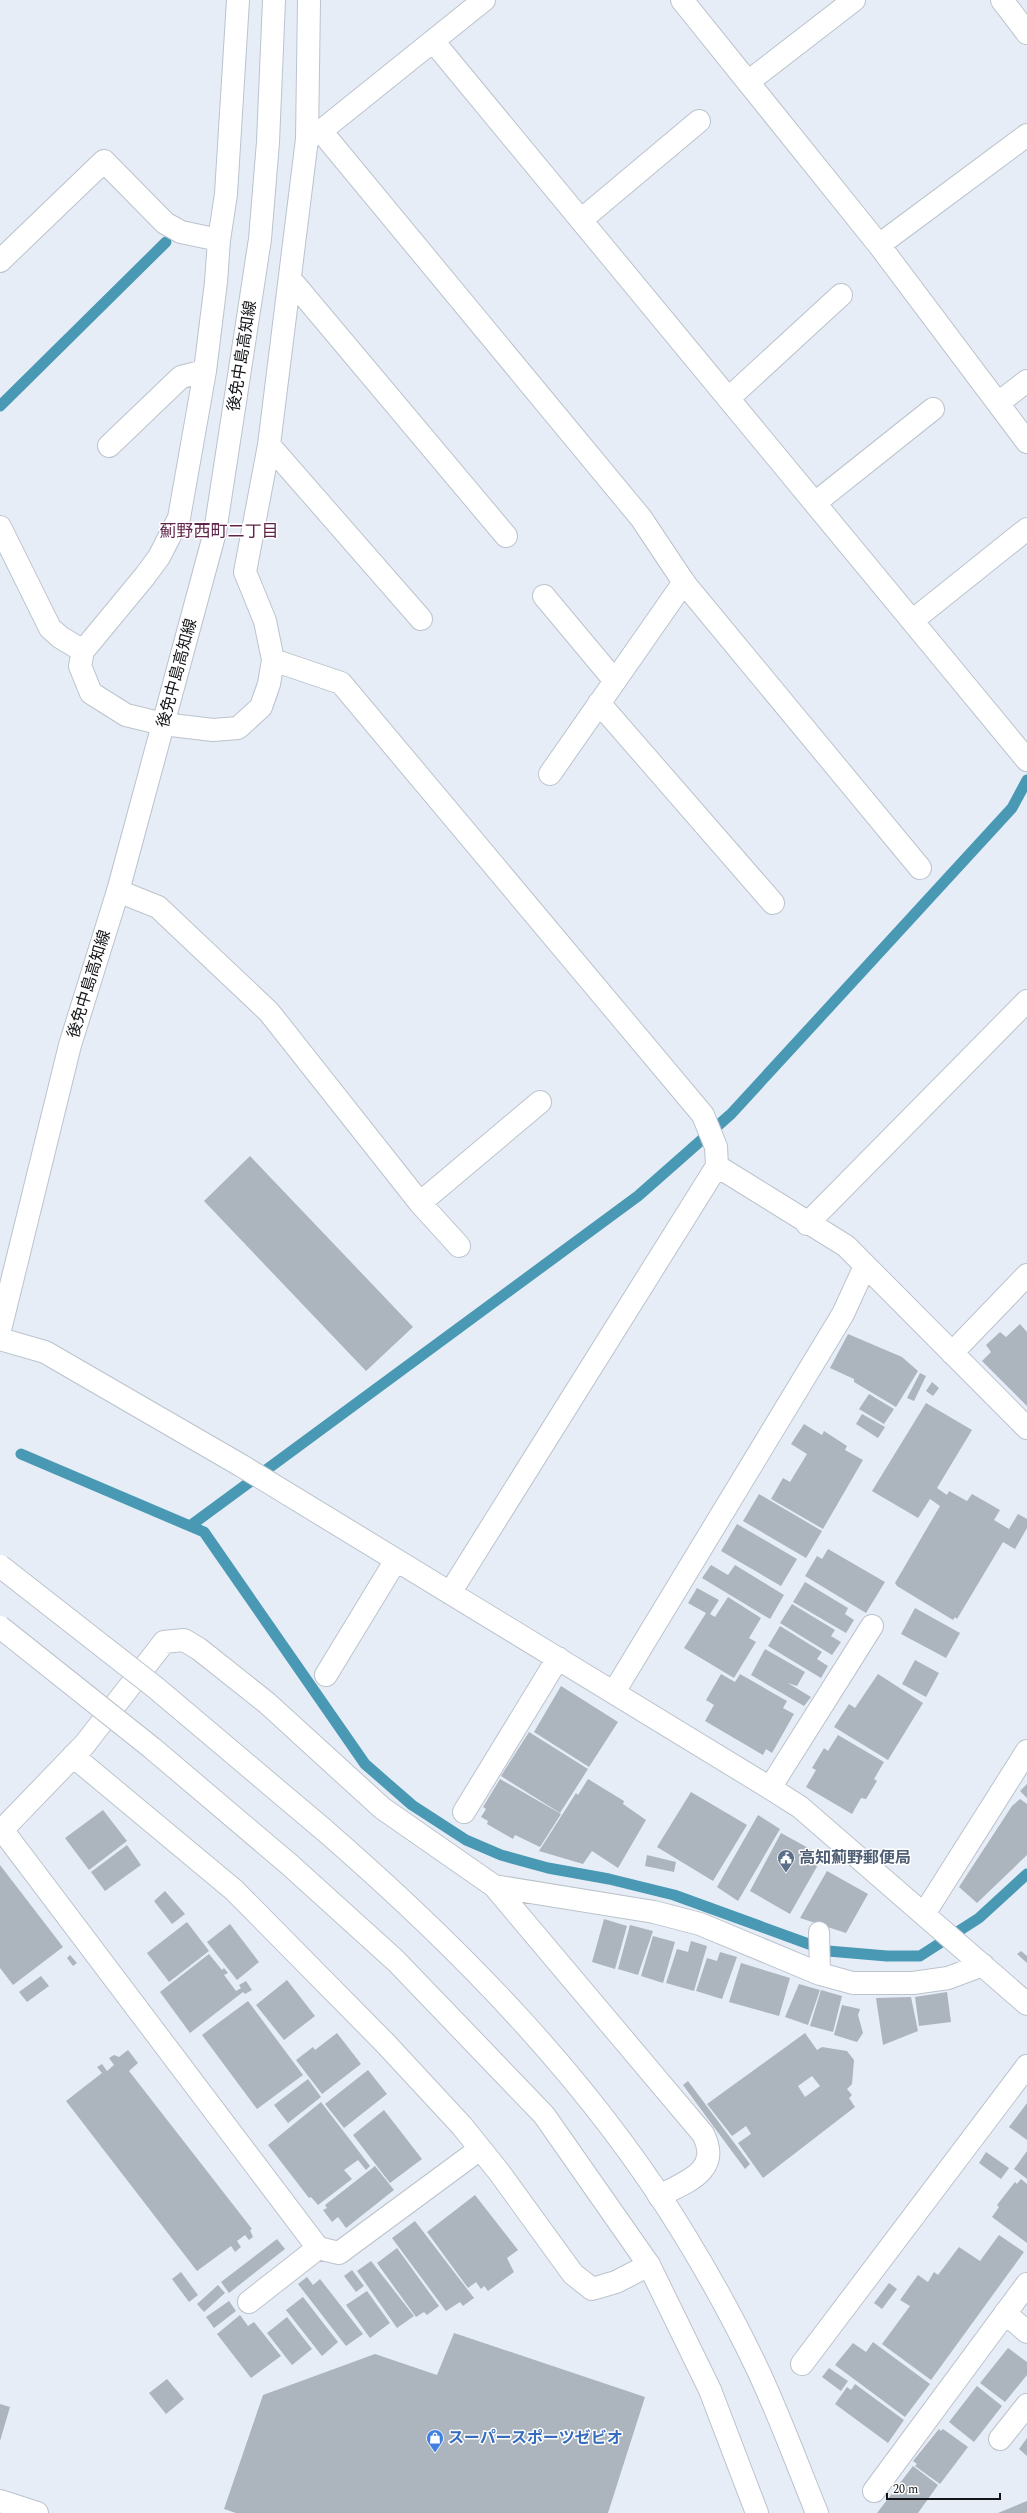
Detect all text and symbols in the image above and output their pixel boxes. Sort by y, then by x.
street label: 後免中島高知線 [221,299,263,413]
district label: 薊野西町二丁目 [160,519,279,545]
street label: 後免中島高知線 [151,616,203,730]
street label: 後免中島高知線 [61,927,117,1041]
place label: 高知薊野郵便局 [799,1846,911,1870]
public building icon: 高知薊野郵便局 [776,1848,796,1873]
place label: スーパースポーツゼビオ [448,2426,623,2450]
shop icon: スーパースポーツゼビオ [425,2428,445,2453]
scale bar [887,2475,1000,2501]
text: 20 m [893,2480,918,2499]

